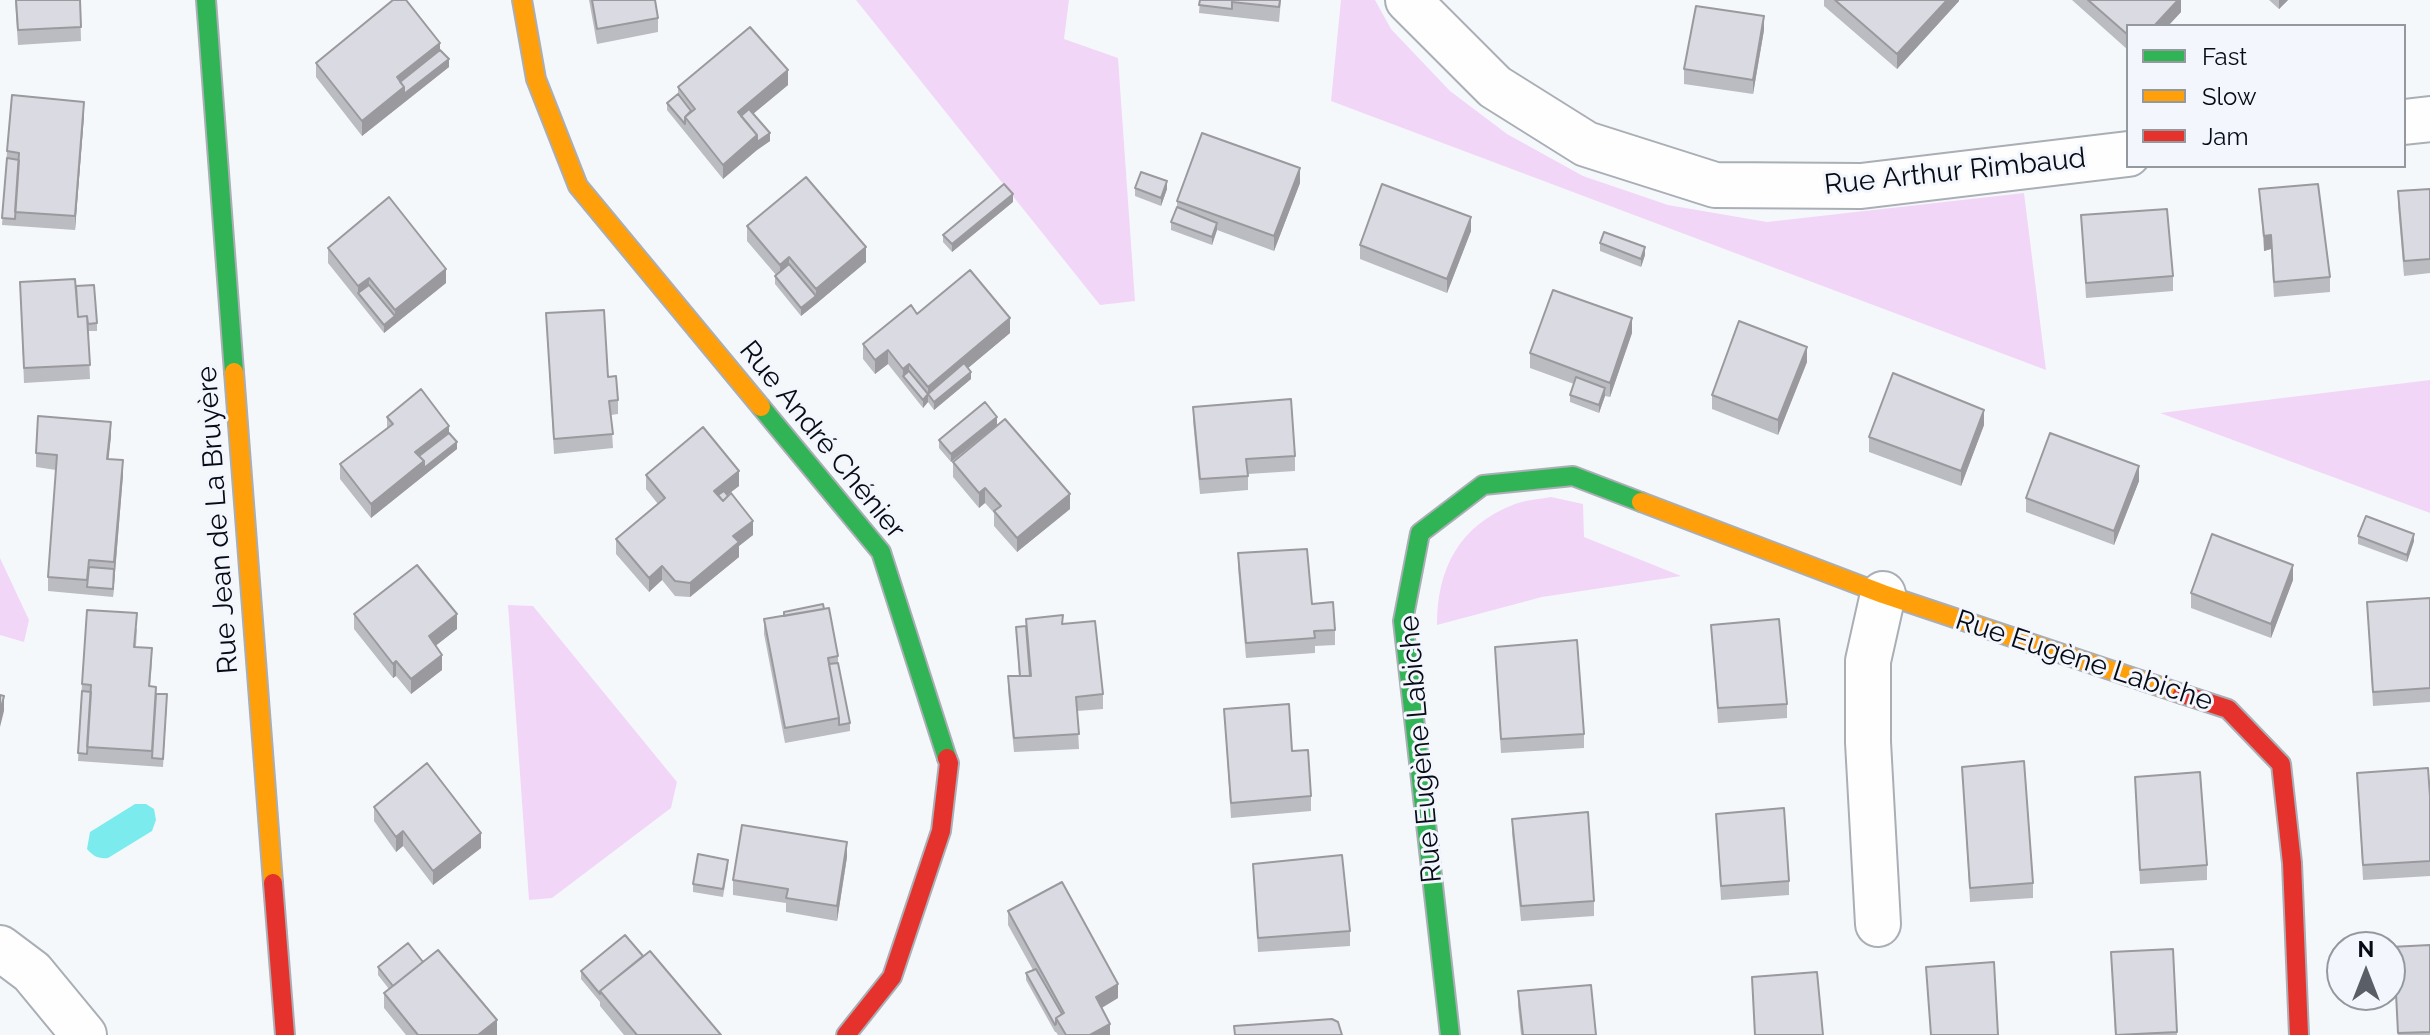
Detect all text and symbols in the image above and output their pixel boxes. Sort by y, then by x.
legend [2126,24,2406,168]
text: Fast [2202,42,2247,71]
text: Slow [2202,82,2256,111]
text: Jam [2202,122,2248,151]
street label: Rue Arthur Rimbaud [1823,142,2087,202]
street label: Rue André Chénier [732,334,912,546]
street label: Rue Jean de La Bruyère [190,365,246,675]
street label: Rue Eugène Labiche [1951,604,2217,718]
street label: Rue Eugène Labiche [1393,614,1449,884]
north arrow [2326,931,2406,1011]
text: N [2358,936,2374,962]

